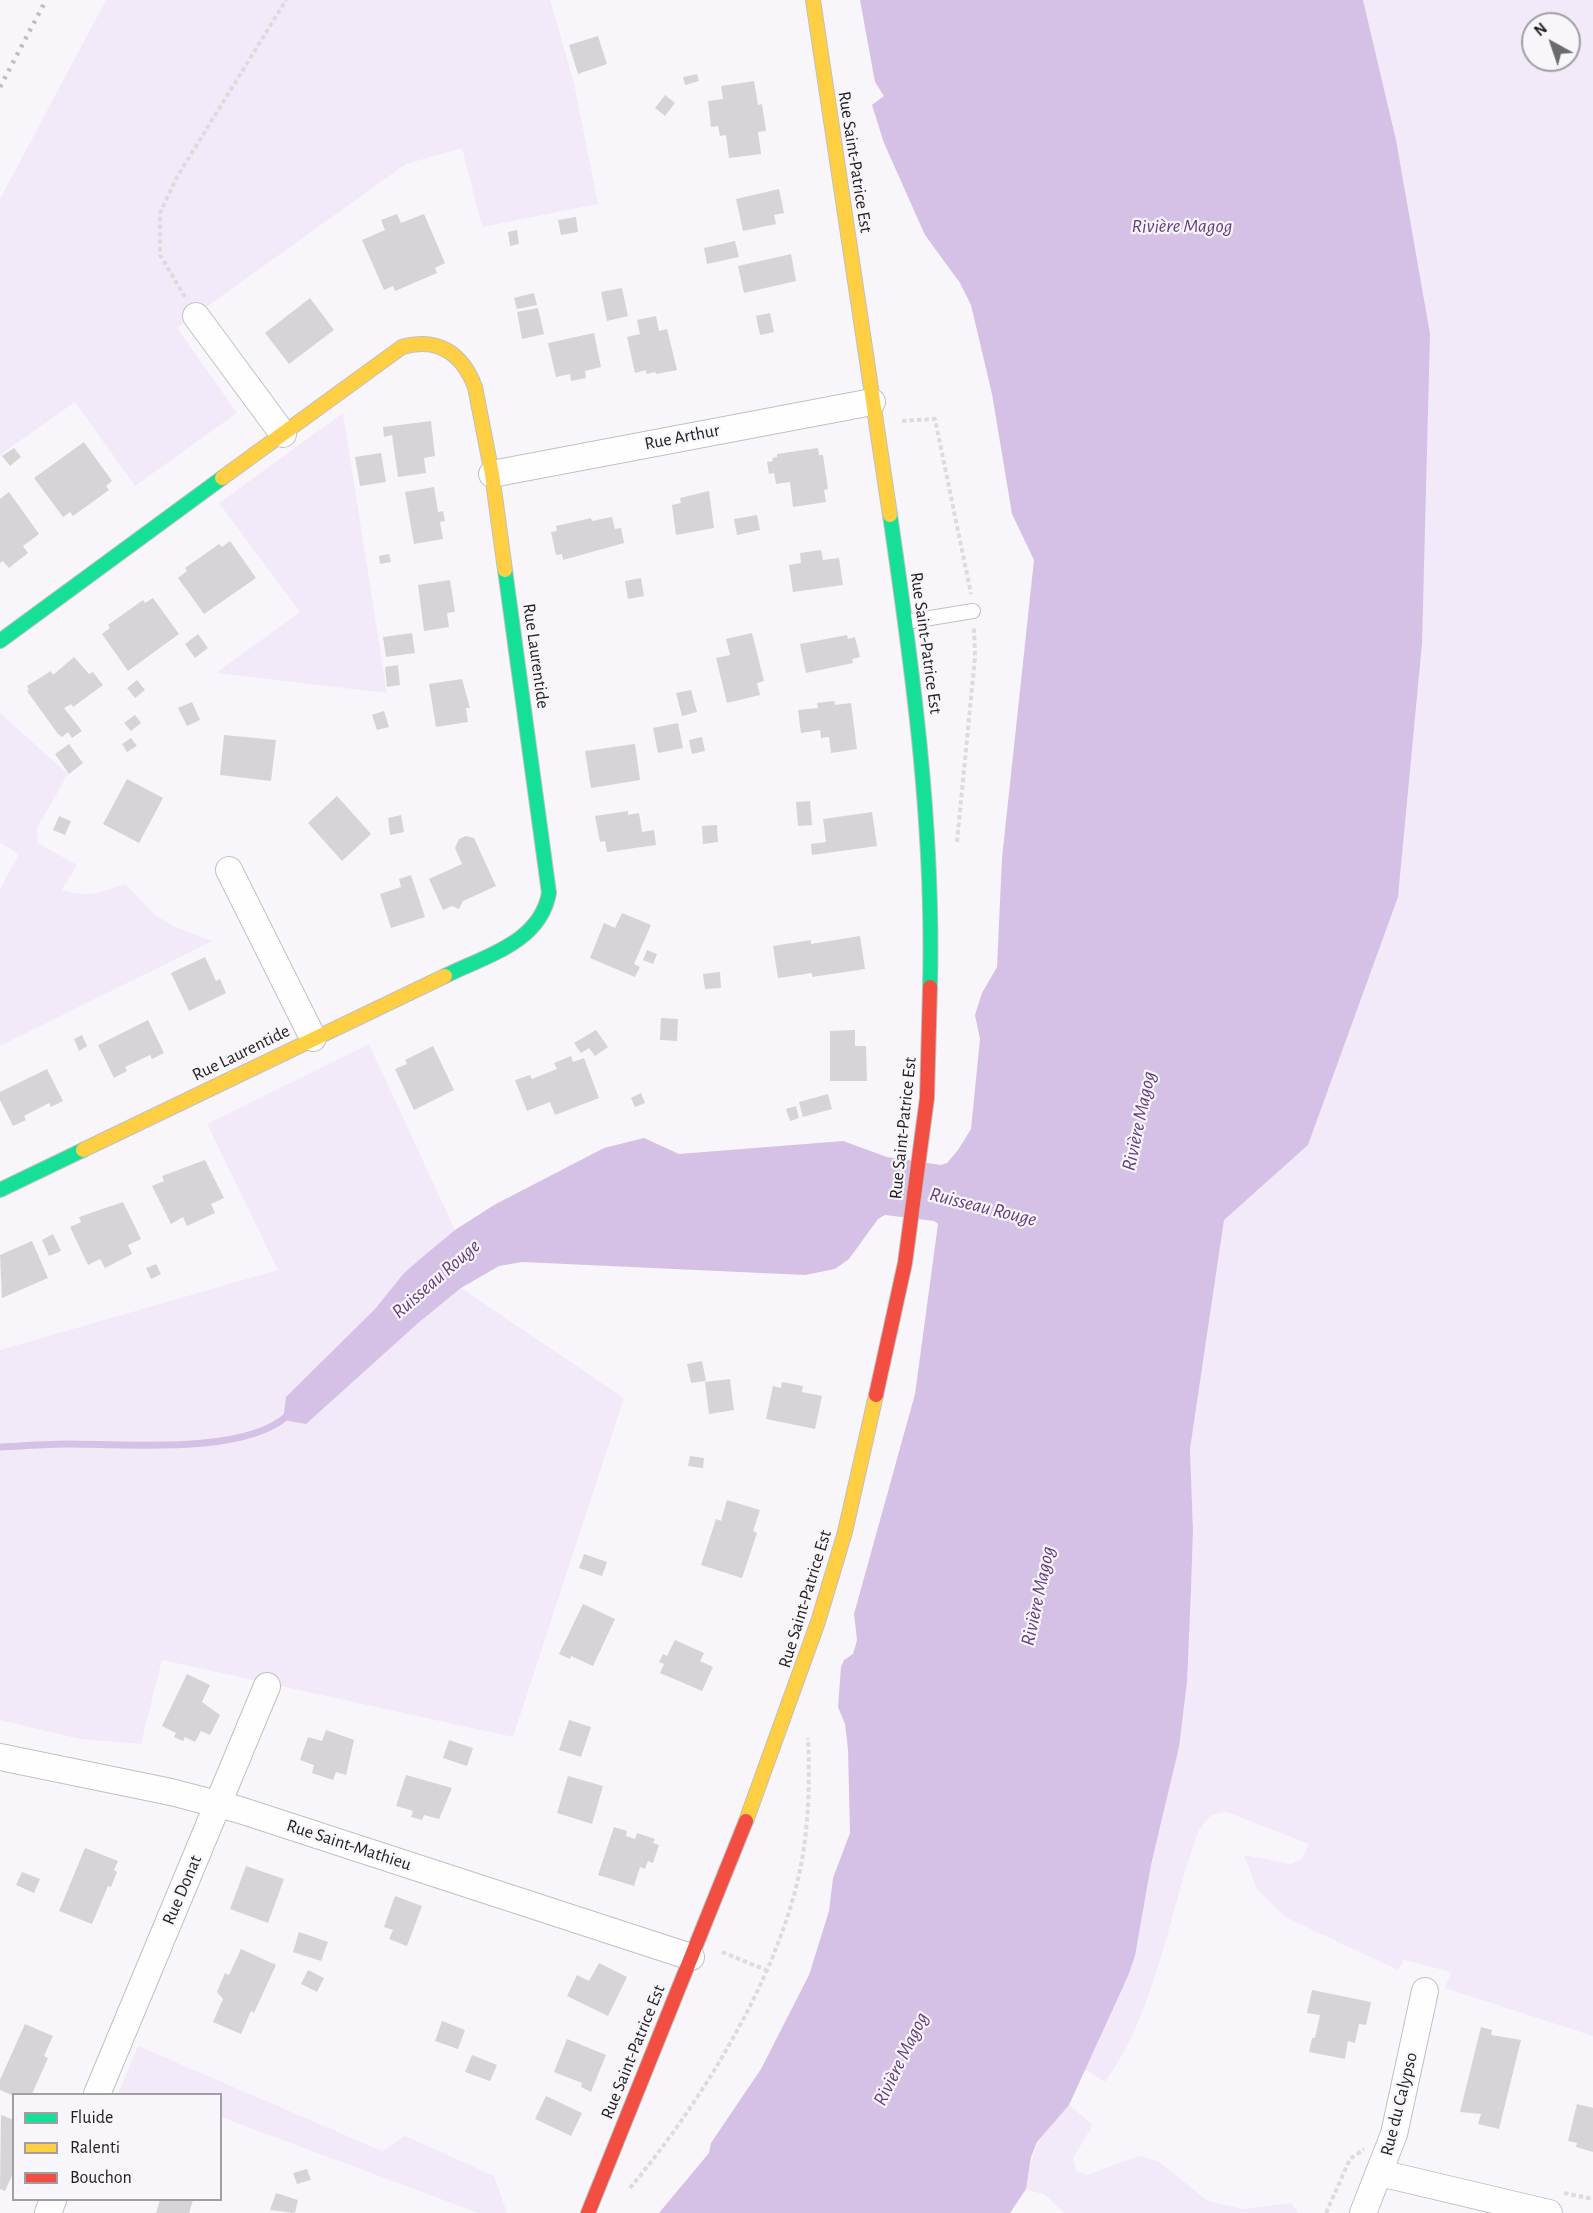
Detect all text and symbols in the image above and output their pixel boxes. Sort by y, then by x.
north arrow [1521,12,1581,72]
text: N [1531,20,1550,39]
street label: Rue Saint-Patrice Est [833,90,877,234]
water label: Rivière Magog [1131,214,1233,238]
street label: Rue Arthur [643,419,721,455]
street label: Rue Saint-Patrice Est [905,571,947,715]
street label: Rue Laurentide [518,602,554,710]
street label: Rue Laurentide [189,1020,293,1086]
street label: Rue Saint-Patrice Est [885,1056,921,1200]
water label: Rivière Magog [1117,1069,1161,1173]
water label: Ruisseau Rouge [927,1182,1039,1232]
water label: Ruisseau Rouge [387,1234,485,1324]
street label: Rue Saint-Patrice Est [774,1527,836,1671]
water label: Rivière Magog [1016,1544,1060,1648]
street label: Rue Saint-Mathieu [284,1815,414,1875]
street label: Rue Donat [158,1852,206,1928]
street label: Rue Saint-Patrice Est [596,1982,670,2122]
water label: Rivière Magog [868,2008,934,2110]
street label: Rue du Calypso [1376,2050,1422,2158]
legend [12,2093,222,2201]
text: Fluide [70,2109,113,2127]
text: Ralenti [70,2139,120,2157]
text: Bouchon [70,2169,132,2187]

